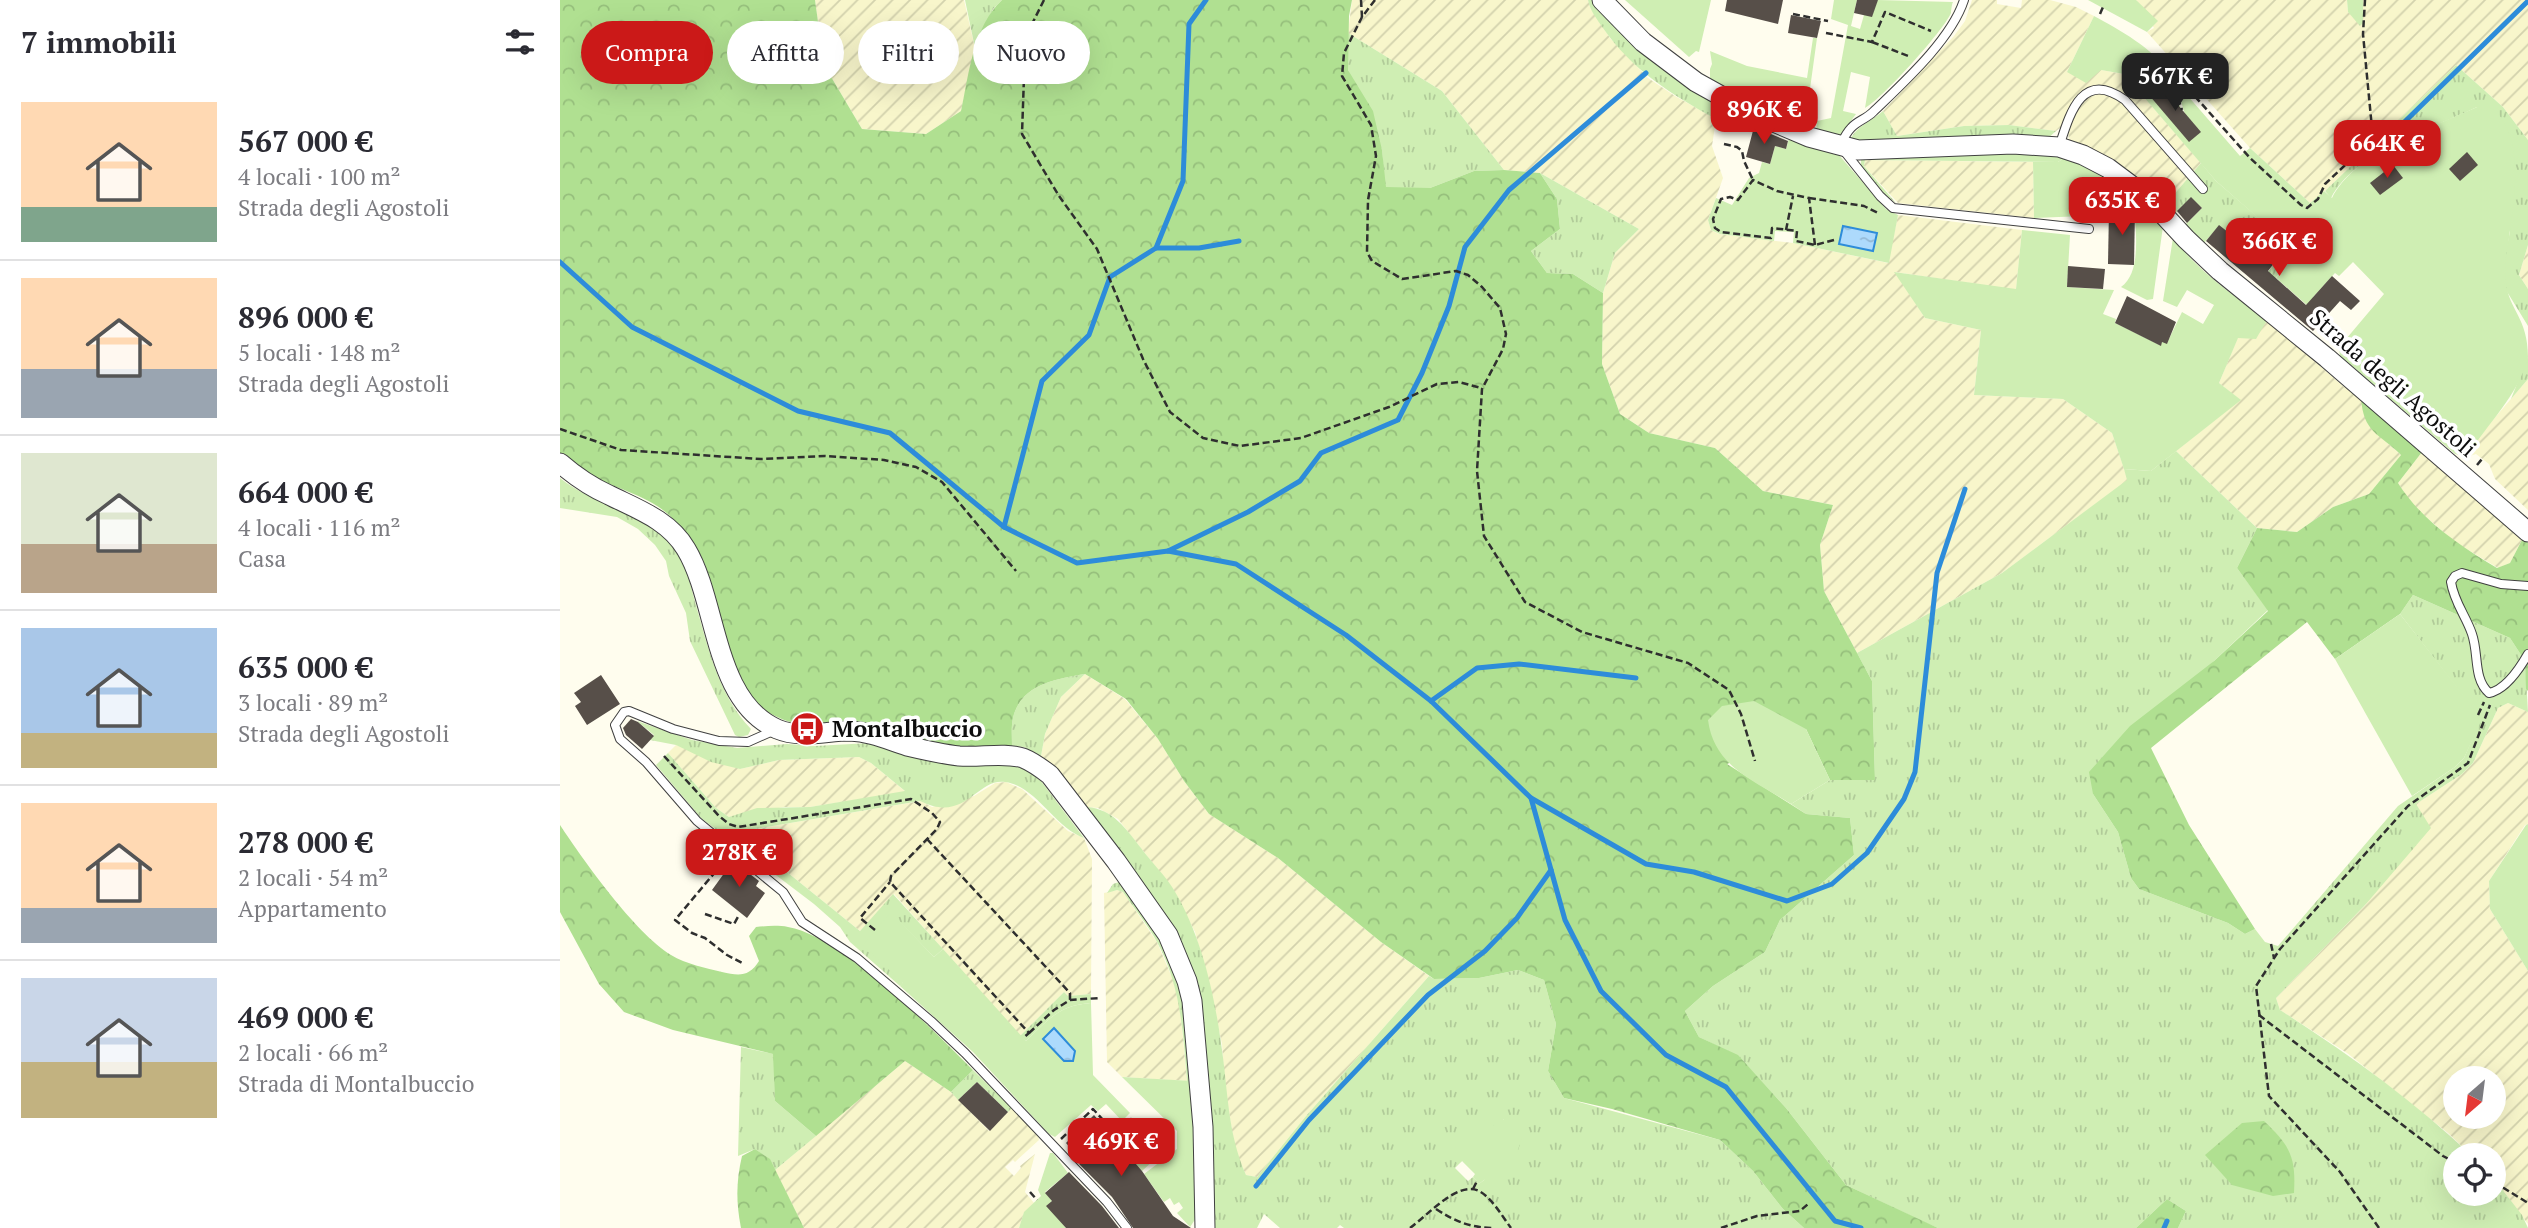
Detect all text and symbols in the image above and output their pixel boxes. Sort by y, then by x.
chip: Compra [581,21,713,84]
chip: Affitta [727,21,844,84]
chip: Filtri [858,21,959,84]
chip: Nuovo [973,21,1090,84]
text: 7 immobili [21,22,177,62]
icon: filters [501,23,539,61]
pin: 567K € [2118,54,2232,113]
text: 567K € [2138,60,2212,91]
pin: 896K € [1707,86,1821,146]
text: 896K € [1727,93,1801,124]
pin: 664K € [2330,120,2444,180]
text: 567 000 € [238,121,373,161]
text: 664K € [2350,127,2424,158]
icon: home [77,130,161,214]
text: 4 locali · 100 m² [238,161,401,192]
pin: 635K € [2065,177,2179,237]
text: 635K € [2085,184,2159,215]
text: Strada degli Agostoli [238,192,449,223]
pin: 366K € [2222,218,2336,278]
text: 366K € [2242,225,2316,256]
text: 896 000 € [238,297,373,337]
street label: Strada degli Agostoli [2303,302,2483,464]
icon: home [77,306,161,390]
text: 5 locali · 148 m² [238,337,401,368]
text: Strada degli Agostoli [238,368,449,399]
text: 664 000 € [238,472,373,512]
icon: home [77,481,161,565]
text: 4 locali · 116 m² [238,512,401,543]
text: Casa [238,543,286,574]
text: 635 000 € [238,647,373,687]
icon: home [77,656,161,740]
text: 3 locali · 89 m² [238,687,388,718]
bus stop icon: Montalbuccio [788,710,826,748]
place label: Montalbuccio [832,713,983,744]
text: Strada degli Agostoli [238,718,449,749]
text: 278 000 € [238,822,373,862]
pin: 278K € [682,830,796,889]
icon: home [77,831,161,915]
text: 278K € [702,836,776,867]
text: 2 locali · 54 m² [238,862,388,893]
text: Appartamento [238,893,387,924]
text: 469 000 € [238,997,373,1037]
icon: home [77,1006,161,1090]
text: 2 locali · 66 m² [238,1037,388,1068]
north arrow [2443,1066,2506,1129]
map controls [2443,1066,2506,1206]
text: Strada di Montalbuccio [238,1068,474,1099]
pin: 469K € [1064,1118,1178,1178]
text: 469K € [1084,1125,1158,1156]
button: locate [2443,1143,2506,1206]

